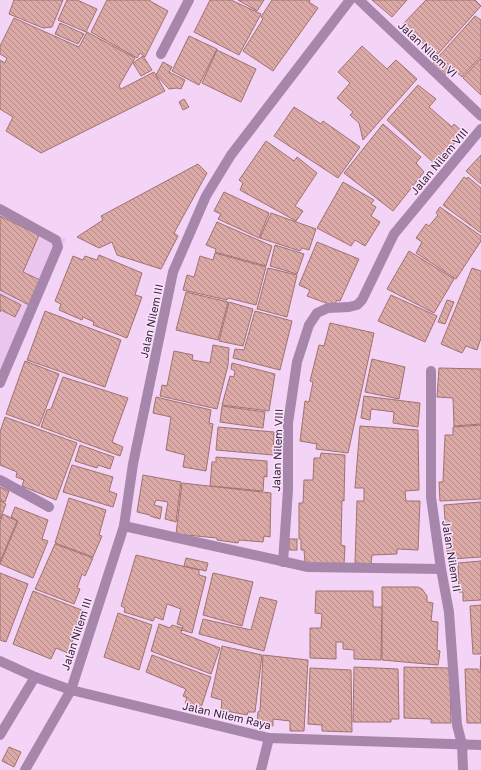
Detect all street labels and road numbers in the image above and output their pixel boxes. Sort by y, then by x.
street label: Jalan Nilem VI [396,18,460,80]
street label: Jalan Nilem VIII [407,125,471,197]
street label: Jalan Nilem III [137,283,165,359]
street label: Jalan Nilem VIII [269,408,285,492]
street label: Jalan Nilem II [440,519,464,593]
street label: Jalan Nilem III [58,596,94,672]
street label: Jalan Nilem Raya [181,698,273,732]

